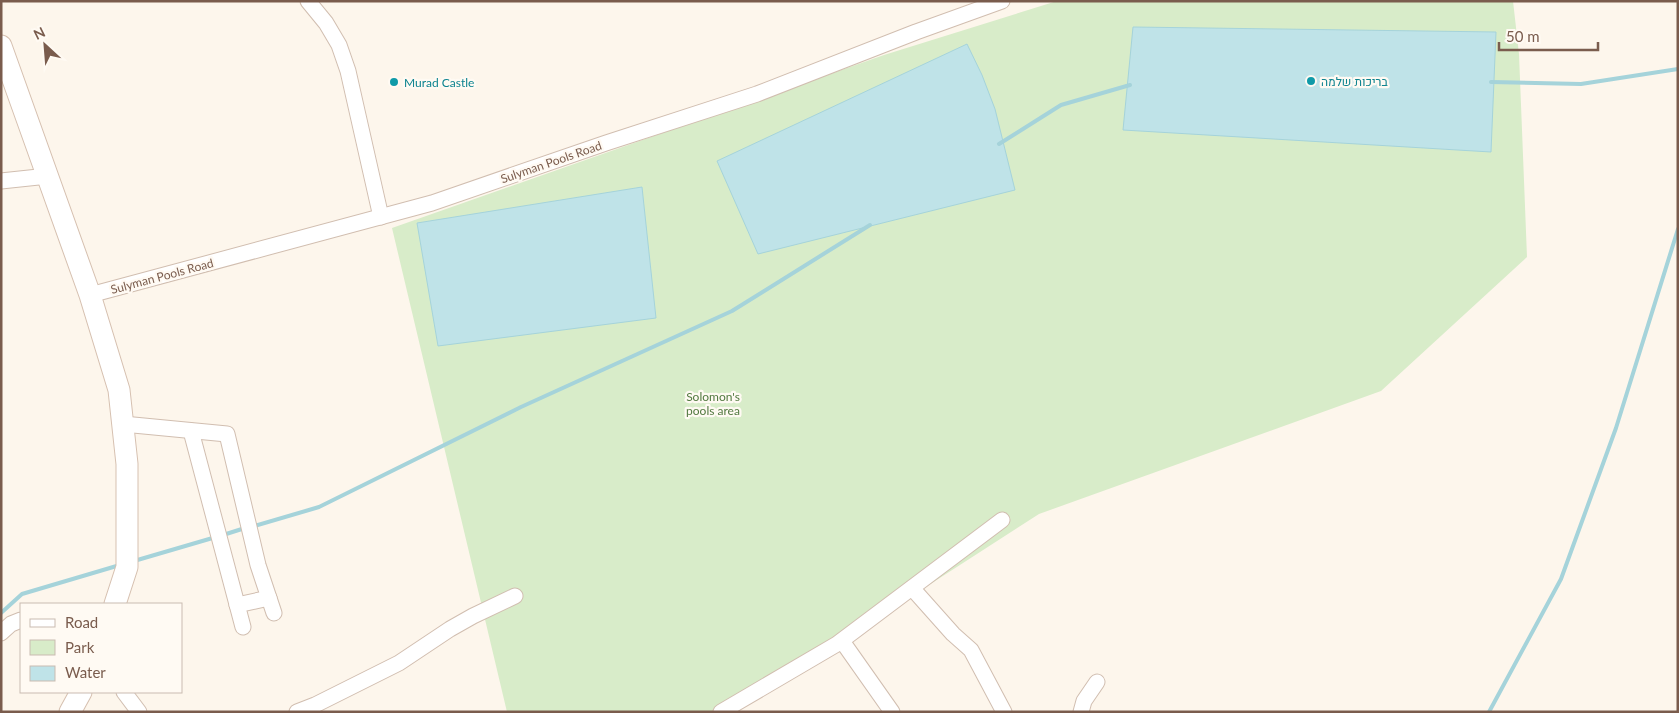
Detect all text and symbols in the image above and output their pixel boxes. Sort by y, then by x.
north arrow [20,20,70,70]
scale bar [1499,20,1598,52]
text: N [31,23,48,43]
text: 50 m [1506,27,1540,45]
place label: בריכות שלמה [1321,74,1388,89]
place label: Murad Castle [404,75,474,90]
marker: בריכות שלמה [1305,75,1317,87]
marker: Murad Castle [388,76,400,88]
street label: Sulyman Pools Road [498,138,604,186]
street label: Sulyman Pools Road [109,255,215,297]
park label: Solomon's pools area [686,389,740,418]
legend [20,603,182,693]
text: Road [65,613,98,631]
text: Park [65,638,95,656]
text: Water [65,663,106,681]

